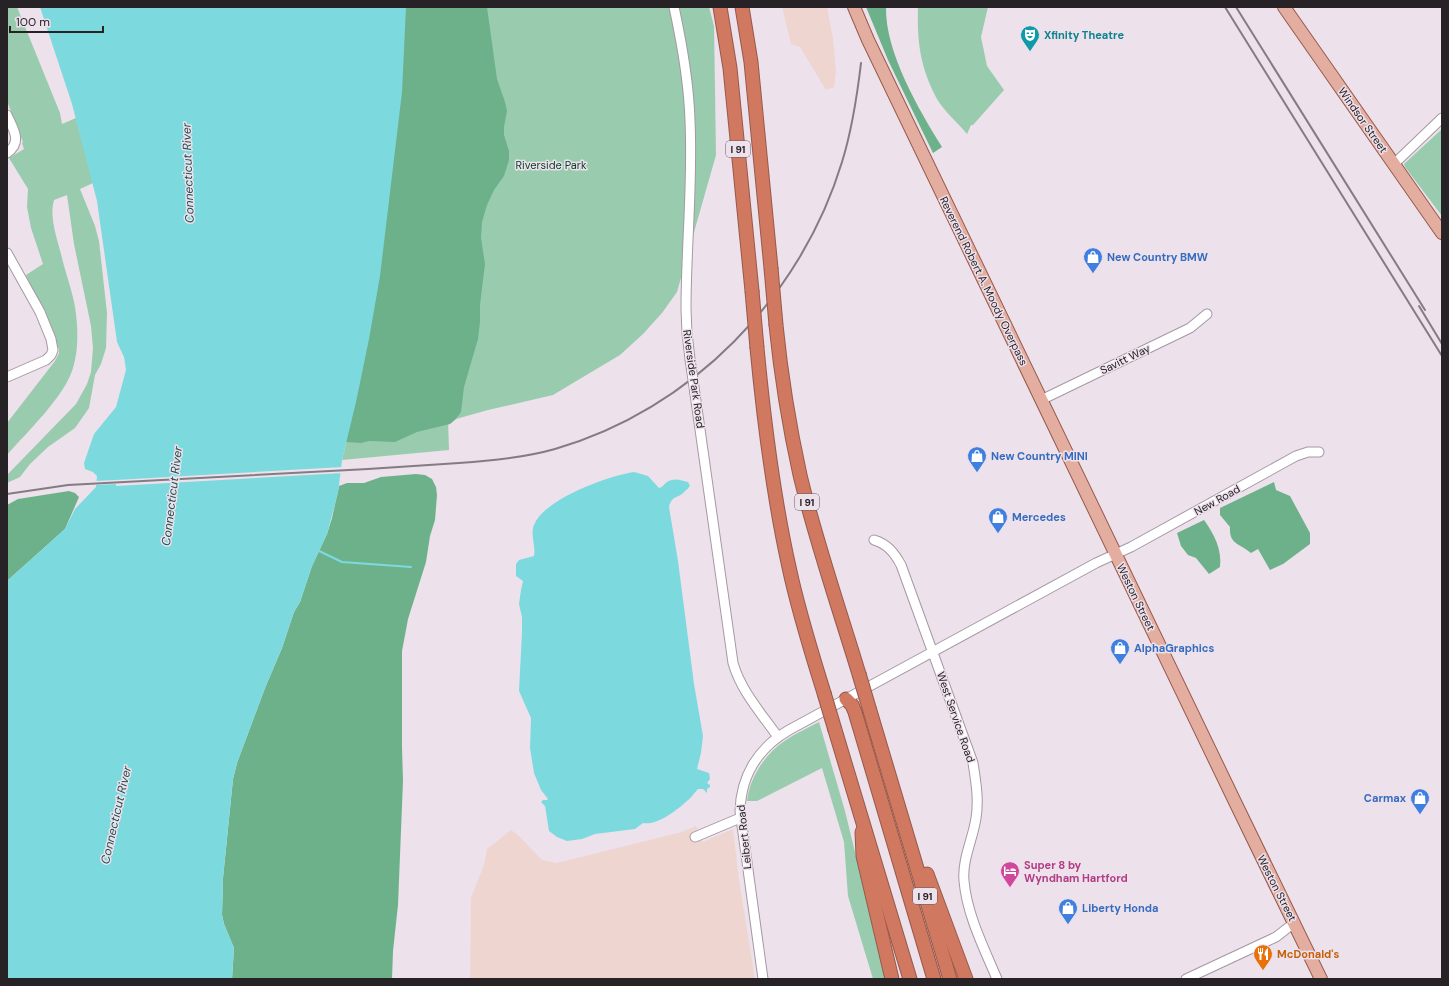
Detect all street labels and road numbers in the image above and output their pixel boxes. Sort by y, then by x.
street label: Windsor Street [1335,85,1391,155]
road number: I 91 [726,141,750,157]
street label: Reverend Robert A. Moody Overpass [937,194,1031,368]
street label: Riverside Park Road [680,329,708,429]
street label: Savitt Way [1098,341,1152,377]
street label: New Road [1191,482,1243,518]
road number: I 91 [795,494,819,510]
street label: Weston Street [1114,561,1158,633]
street label: West Service Road [934,670,978,764]
street label: Leibert Road [734,804,754,870]
street label: Weston Street [1254,852,1300,924]
road number: I 91 [913,888,937,904]

